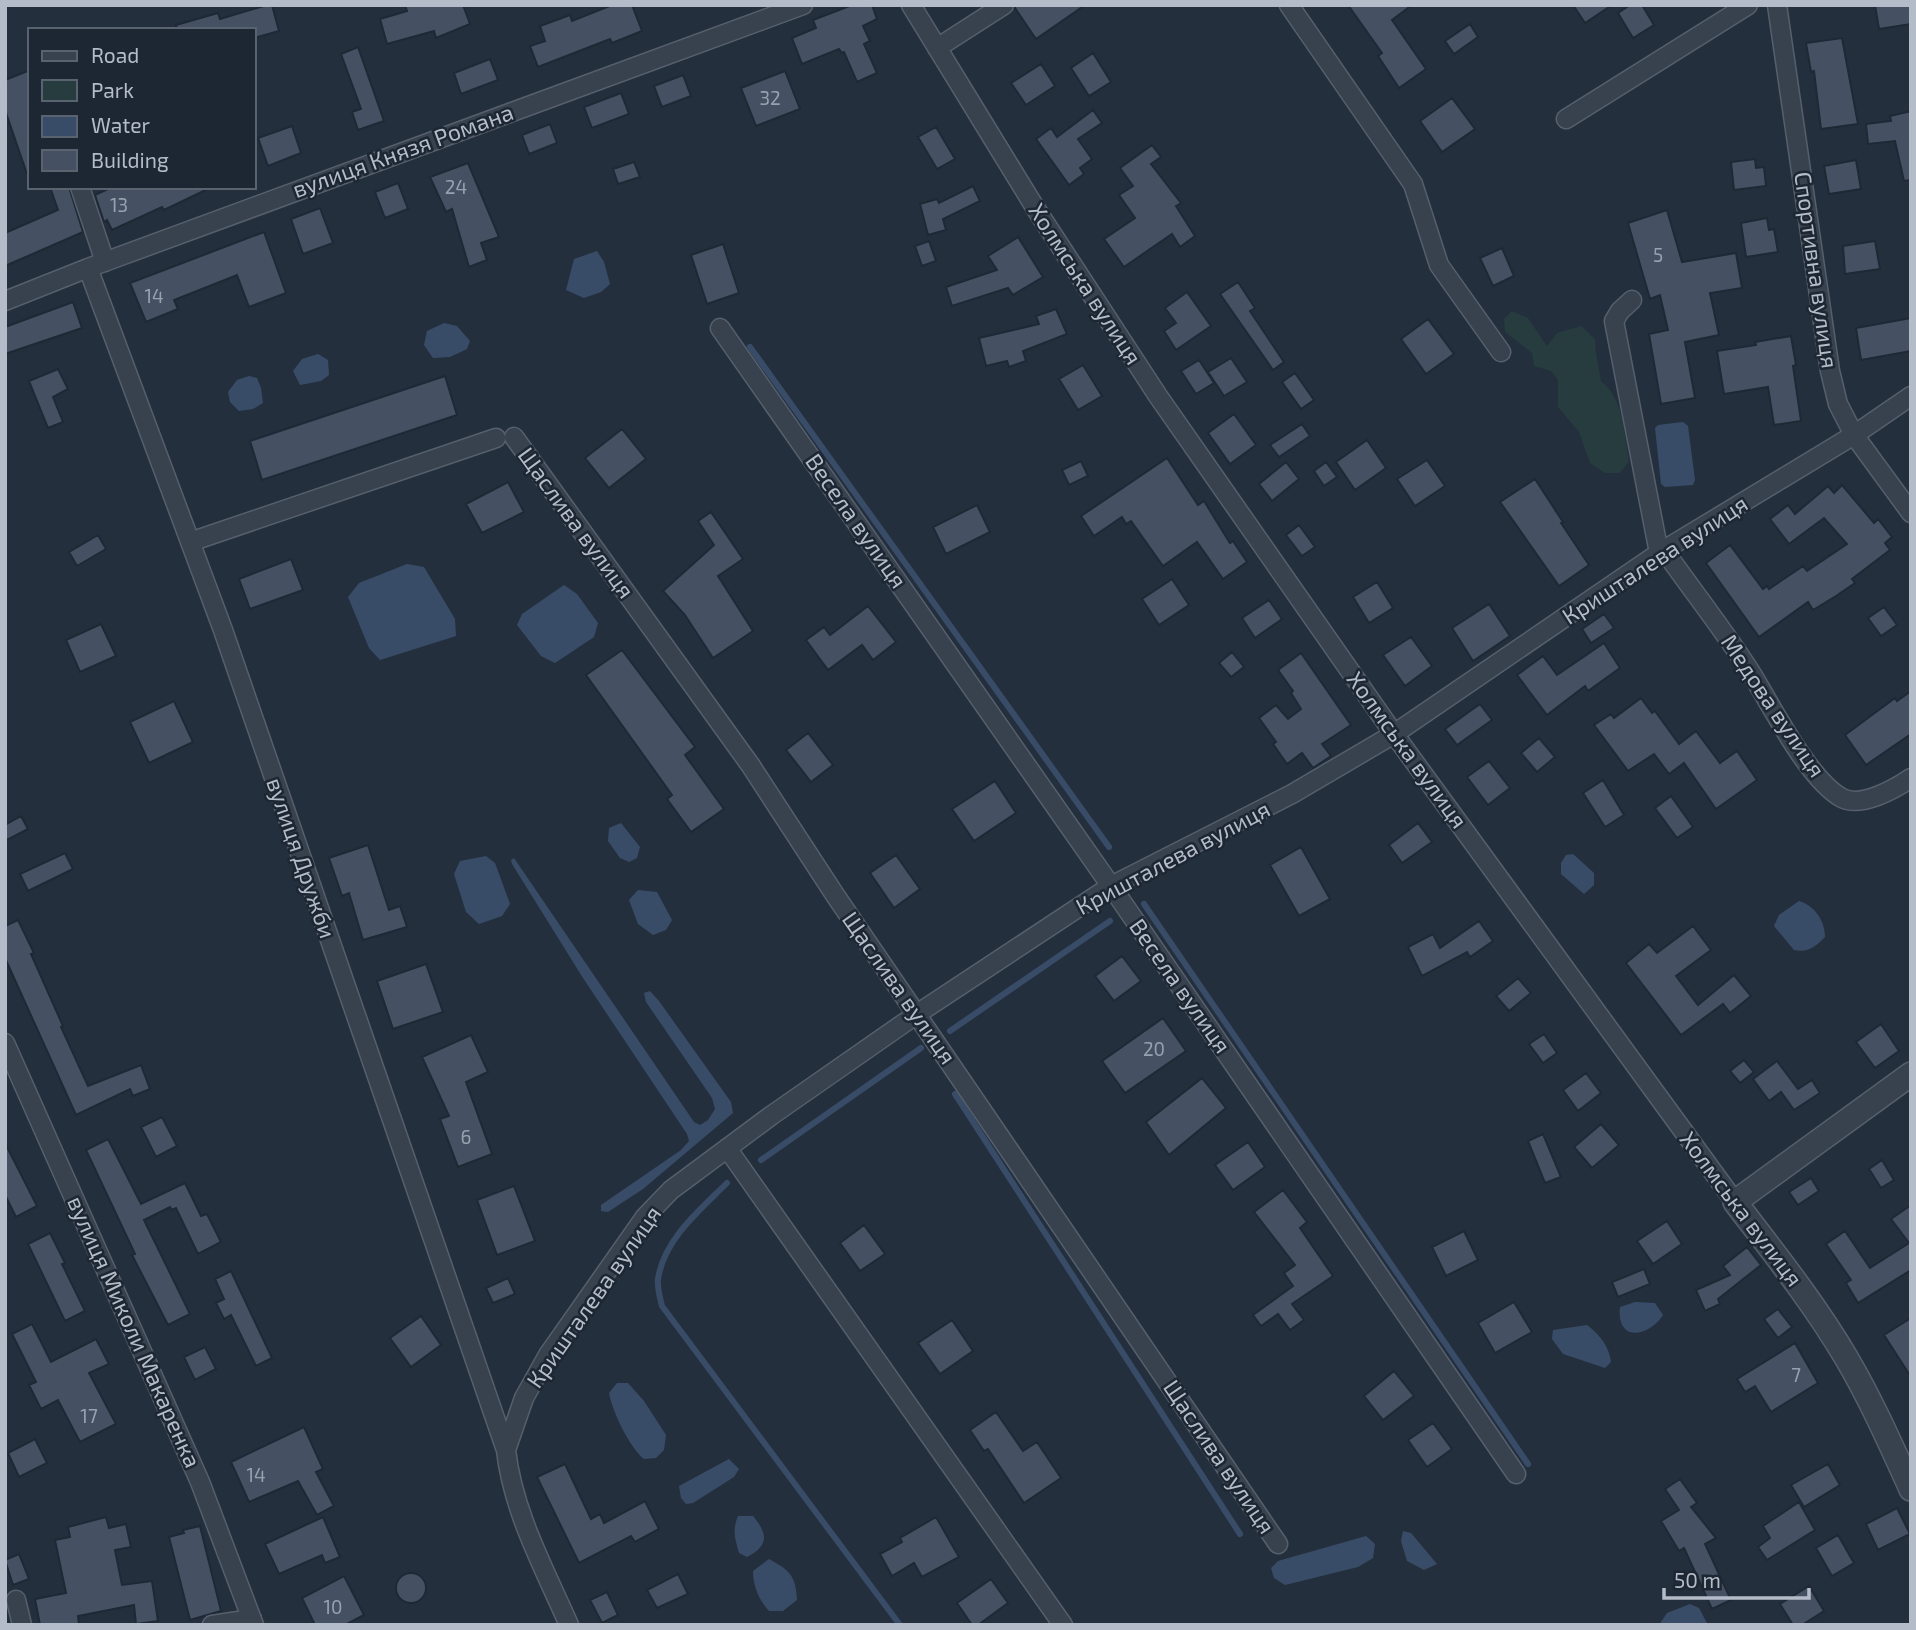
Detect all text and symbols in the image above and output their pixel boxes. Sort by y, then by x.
legend [28,28,256,189]
text: Road [91,42,139,67]
text: Park [91,77,134,102]
house number: 32 [759,86,781,109]
street label: вулиця Князя Романа [288,97,517,204]
text: Water [91,112,150,137]
text: Building [91,147,169,172]
street label: Спортивна вулиця [1788,170,1845,370]
house number: 24 [445,175,467,198]
house number: 13 [110,193,128,216]
street label: Холмська вулиця [1022,197,1148,370]
house number: 5 [1653,243,1663,266]
house number: 14 [144,284,164,307]
street label: Щаслива вулиця [512,442,641,604]
street label: Весела вулиця [799,448,913,594]
street label: Кришталева вулиця [1556,489,1753,630]
street label: Медова вулиця [1715,629,1832,783]
street label: Холмська вулиця [1341,666,1474,834]
street label: вулиця Дружби [260,774,343,942]
street label: Кришталева вулиця [1071,794,1275,921]
street label: Щаслива вулиця [836,906,963,1070]
street label: Весела вулиця [1123,913,1237,1059]
house number: 20 [1143,1037,1165,1060]
house number: 6 [461,1125,471,1148]
street label: Холмська вулиця [1674,1125,1809,1292]
street label: вулиця Миколи Макаренка [61,1191,208,1472]
street label: Кришталева вулиця [520,1200,667,1393]
house number: 7 [1791,1363,1801,1386]
street label: Щаслива вулиця [1157,1374,1282,1539]
house number: 17 [80,1404,98,1427]
house number: 14 [246,1463,266,1486]
scale bar [1664,1556,1809,1600]
text: 50 m [1674,1567,1721,1592]
house number: 10 [323,1595,343,1618]

